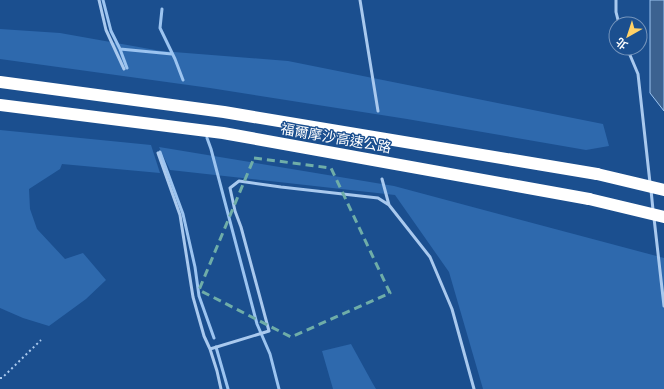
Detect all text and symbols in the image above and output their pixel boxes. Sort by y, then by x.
north arrow [608,16,648,56]
text: 北 [614,34,631,52]
street label: 福爾摩沙高速公路 [279,120,393,158]

